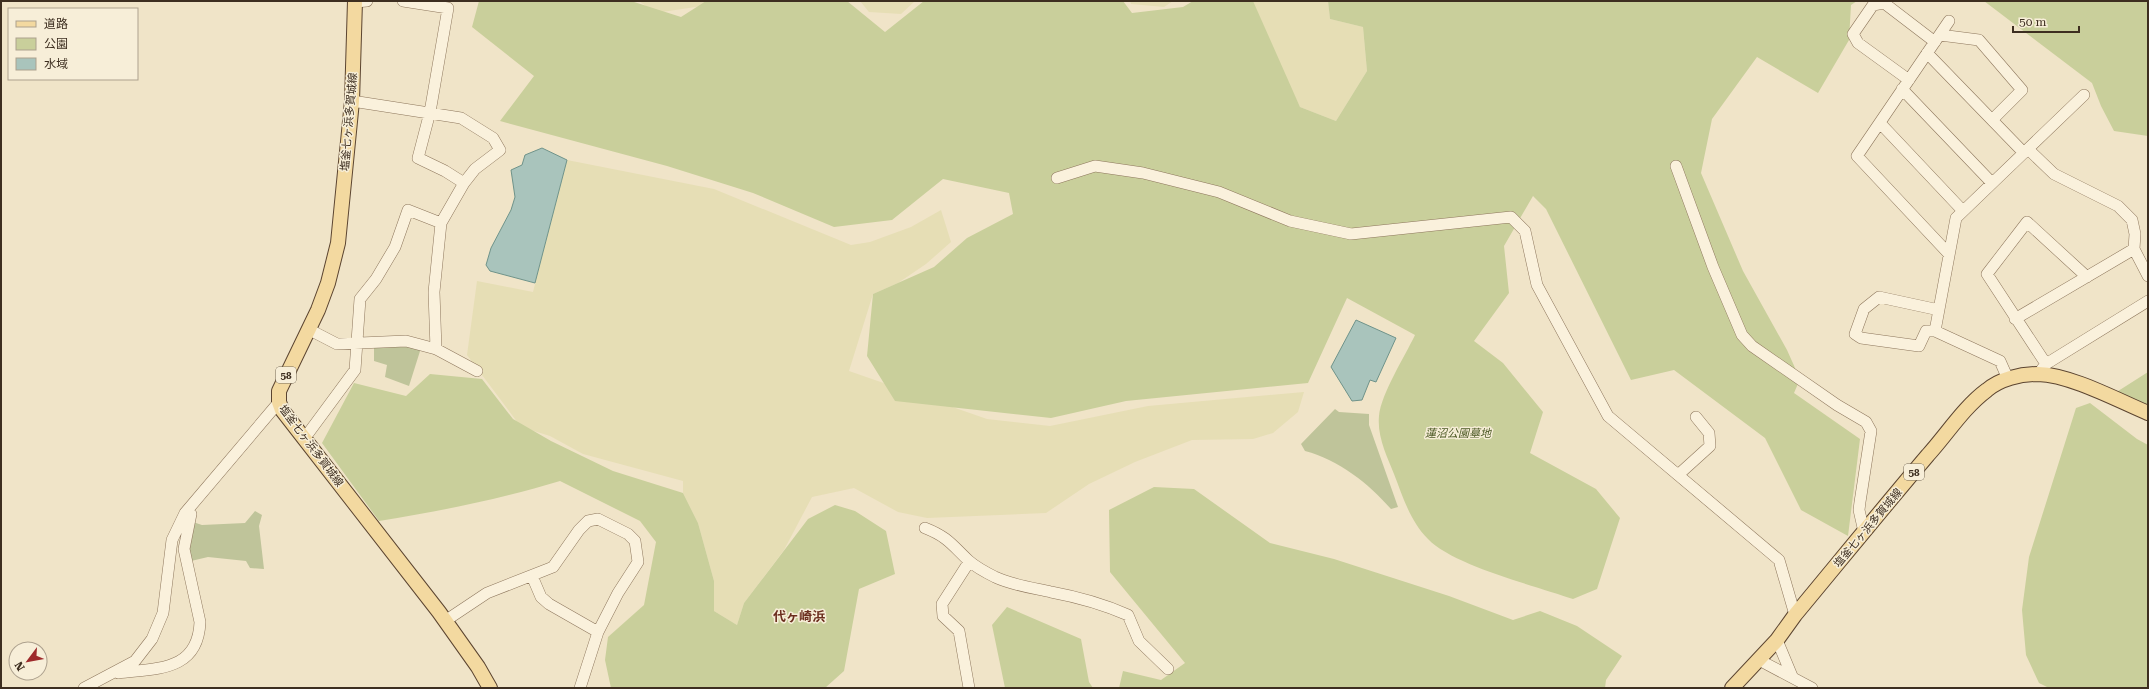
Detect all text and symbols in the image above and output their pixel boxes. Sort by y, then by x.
legend [8,8,138,80]
scale bar [2013,8,2079,34]
text: 50 m [2019,15,2046,29]
text: 道路 [44,17,68,31]
text: 公園 [44,37,68,51]
text: 水域 [44,57,68,71]
street label: 塩釜七ヶ浜多賀城線 [338,72,360,172]
road number: 58 [276,367,296,383]
street label: 塩釜七ヶ浜多賀城線 [276,403,346,489]
park label: 蓮沼公園墓地 [1425,427,1492,440]
road number: 58 [1904,464,1924,480]
street label: 塩釜七ヶ浜多賀城線 [1831,486,1905,570]
district label: 代ヶ崎浜 [773,609,825,624]
north arrow [8,641,48,681]
text: N [12,659,28,673]

